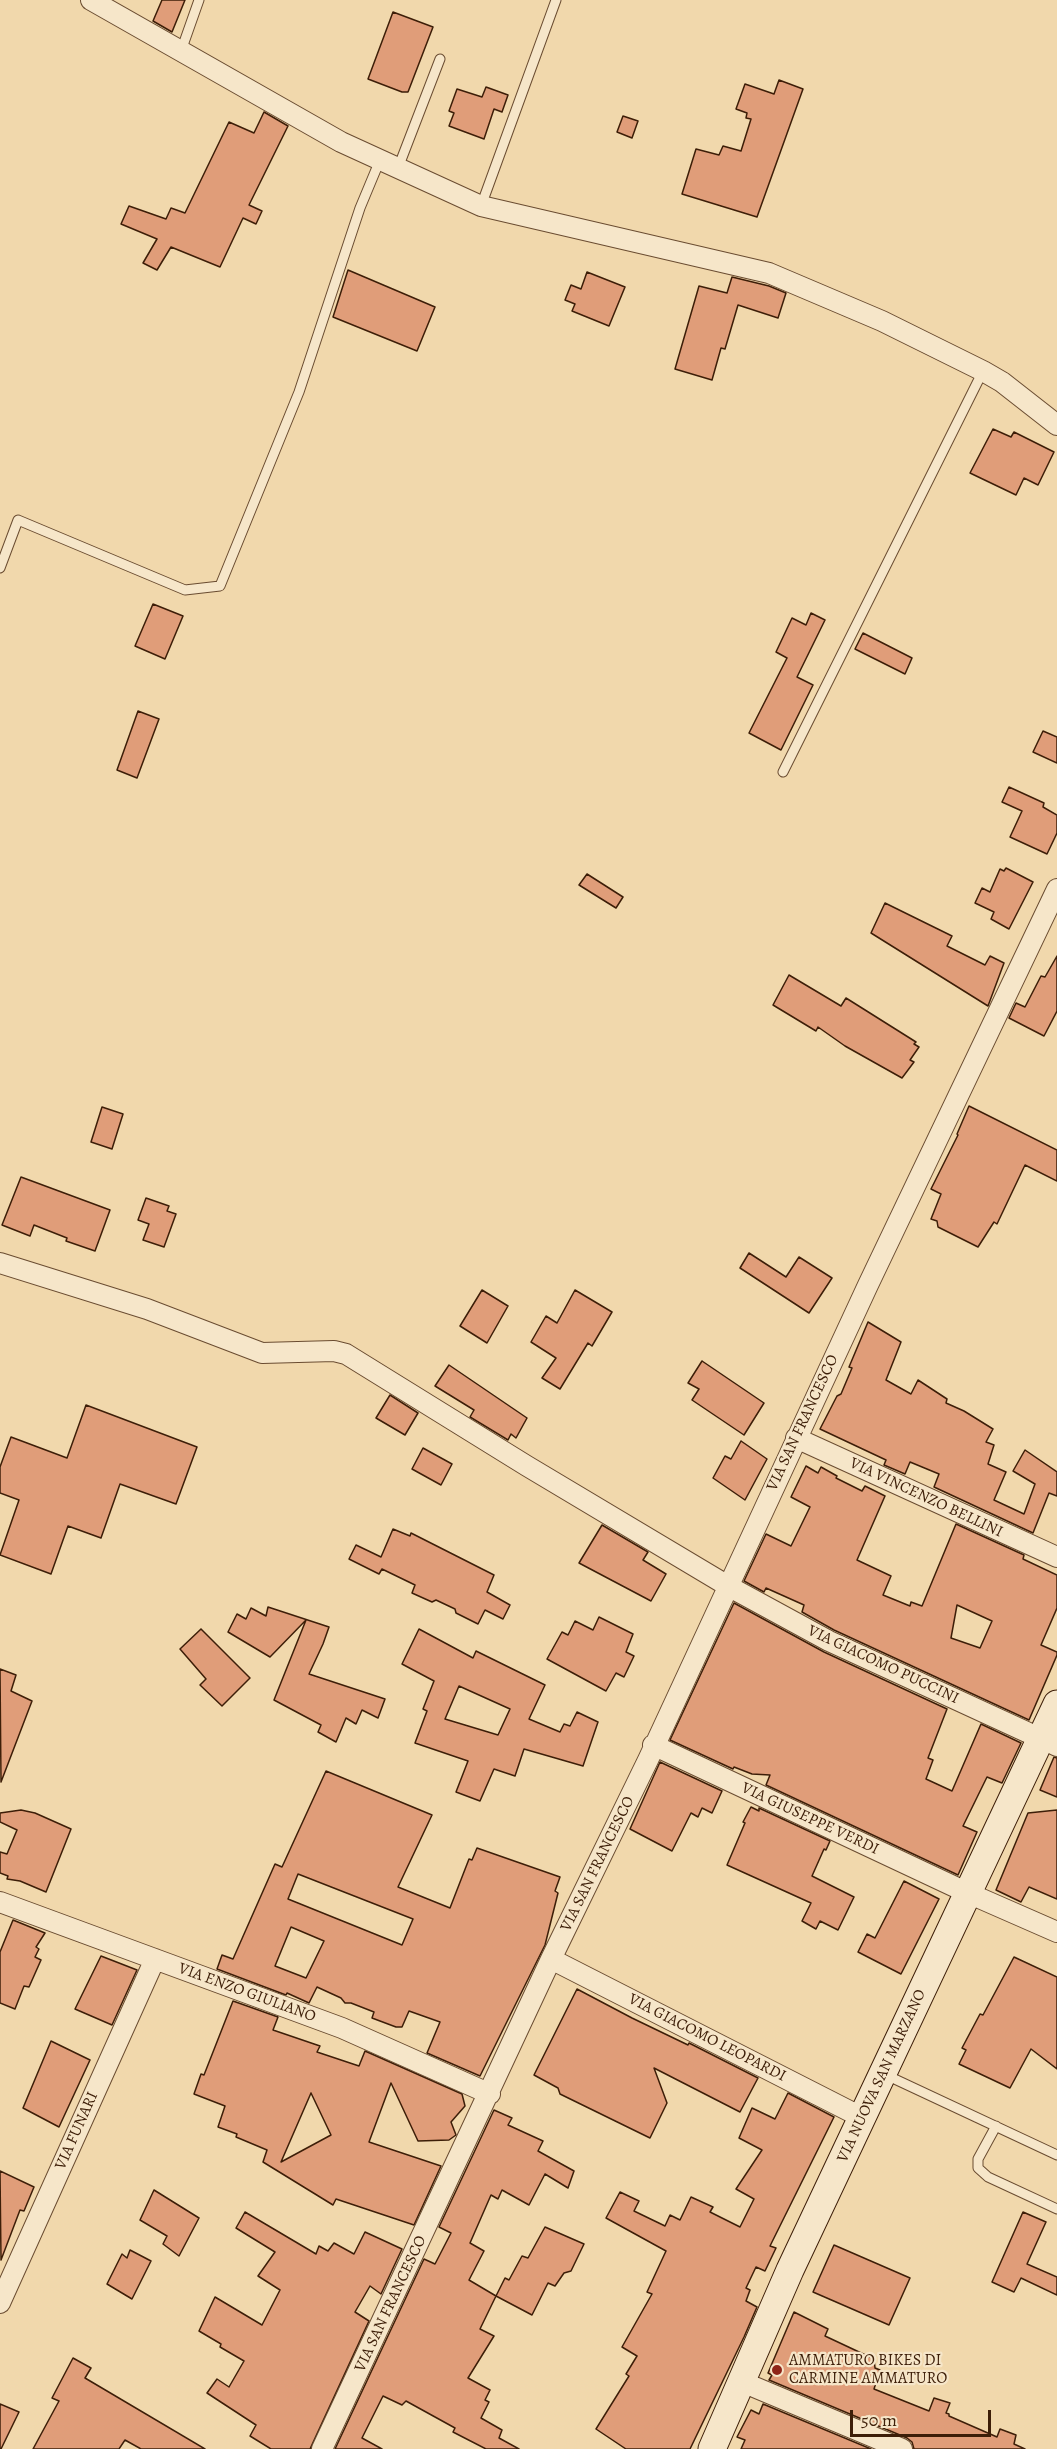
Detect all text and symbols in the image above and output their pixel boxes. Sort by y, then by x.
street label: VIA SAN FRANCESCO [763,1352,843,1494]
street label: VIA VINCENZO BELLINI [846,1454,1006,1542]
street label: VIA GIACOMO PUCCINI [804,1622,962,1708]
street label: VIA GIUSEPPE VERDI [738,1779,882,1859]
street label: VIA SAN FRANCESCO [557,1793,639,1935]
street label: VIA ENZO GIULIANO [176,1959,318,2027]
street label: VIA NUOVA SAN MARZANO [833,1986,931,2166]
street label: VIA GIACOMO LEOPARDI [625,1990,789,2086]
street label: VIA FUNARI [51,2089,103,2173]
street label: VIA SAN FRANCESCO [351,2233,431,2375]
place label: AMMATURO BIKES DI CARMINE AMMATURO [789,2351,947,2389]
marker: AMMATURO BIKES DI CARMINE AMMATURO [770,2363,784,2377]
scale bar [853,2398,994,2436]
text: 50 m [861,2408,897,2432]

